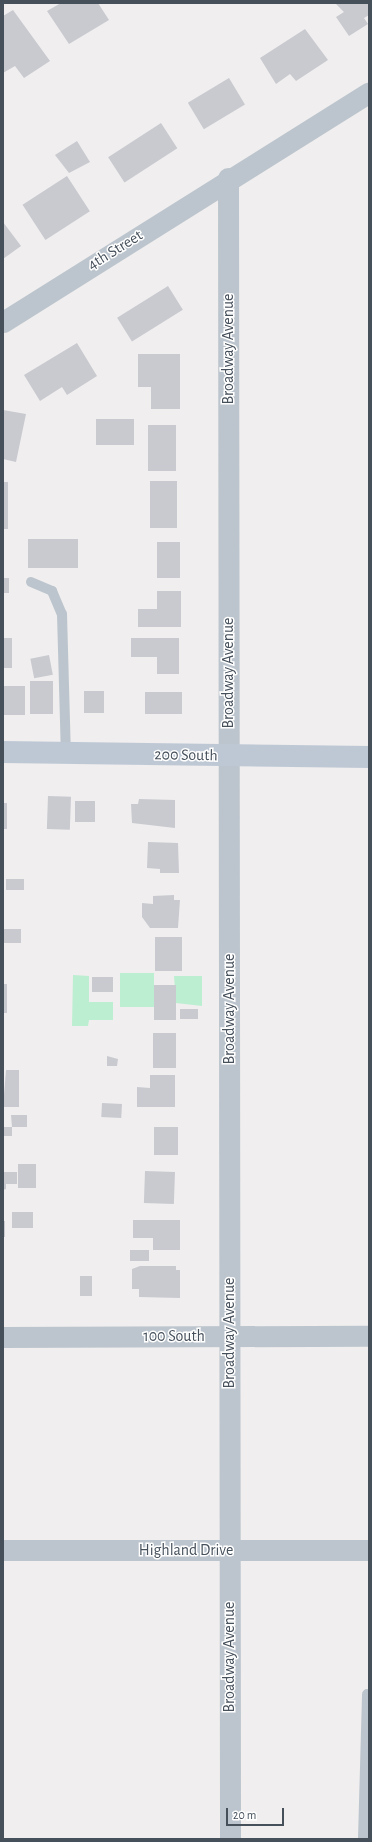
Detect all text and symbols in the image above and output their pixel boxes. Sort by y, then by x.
street label: 4th Street [84,226,146,274]
street label: Broadway Avenue [218,294,238,404]
street label: Broadway Avenue [218,618,238,728]
street label: 200 South [154,745,218,765]
street label: Broadway Avenue [219,954,239,1064]
street label: Broadway Avenue [219,1278,239,1388]
street label: 100 South [143,1326,205,1346]
street label: Highland Drive [139,1540,233,1560]
street label: Broadway Avenue [219,1602,239,1712]
scale bar [228,1800,286,1826]
text: 20 m [233,1809,256,1821]

